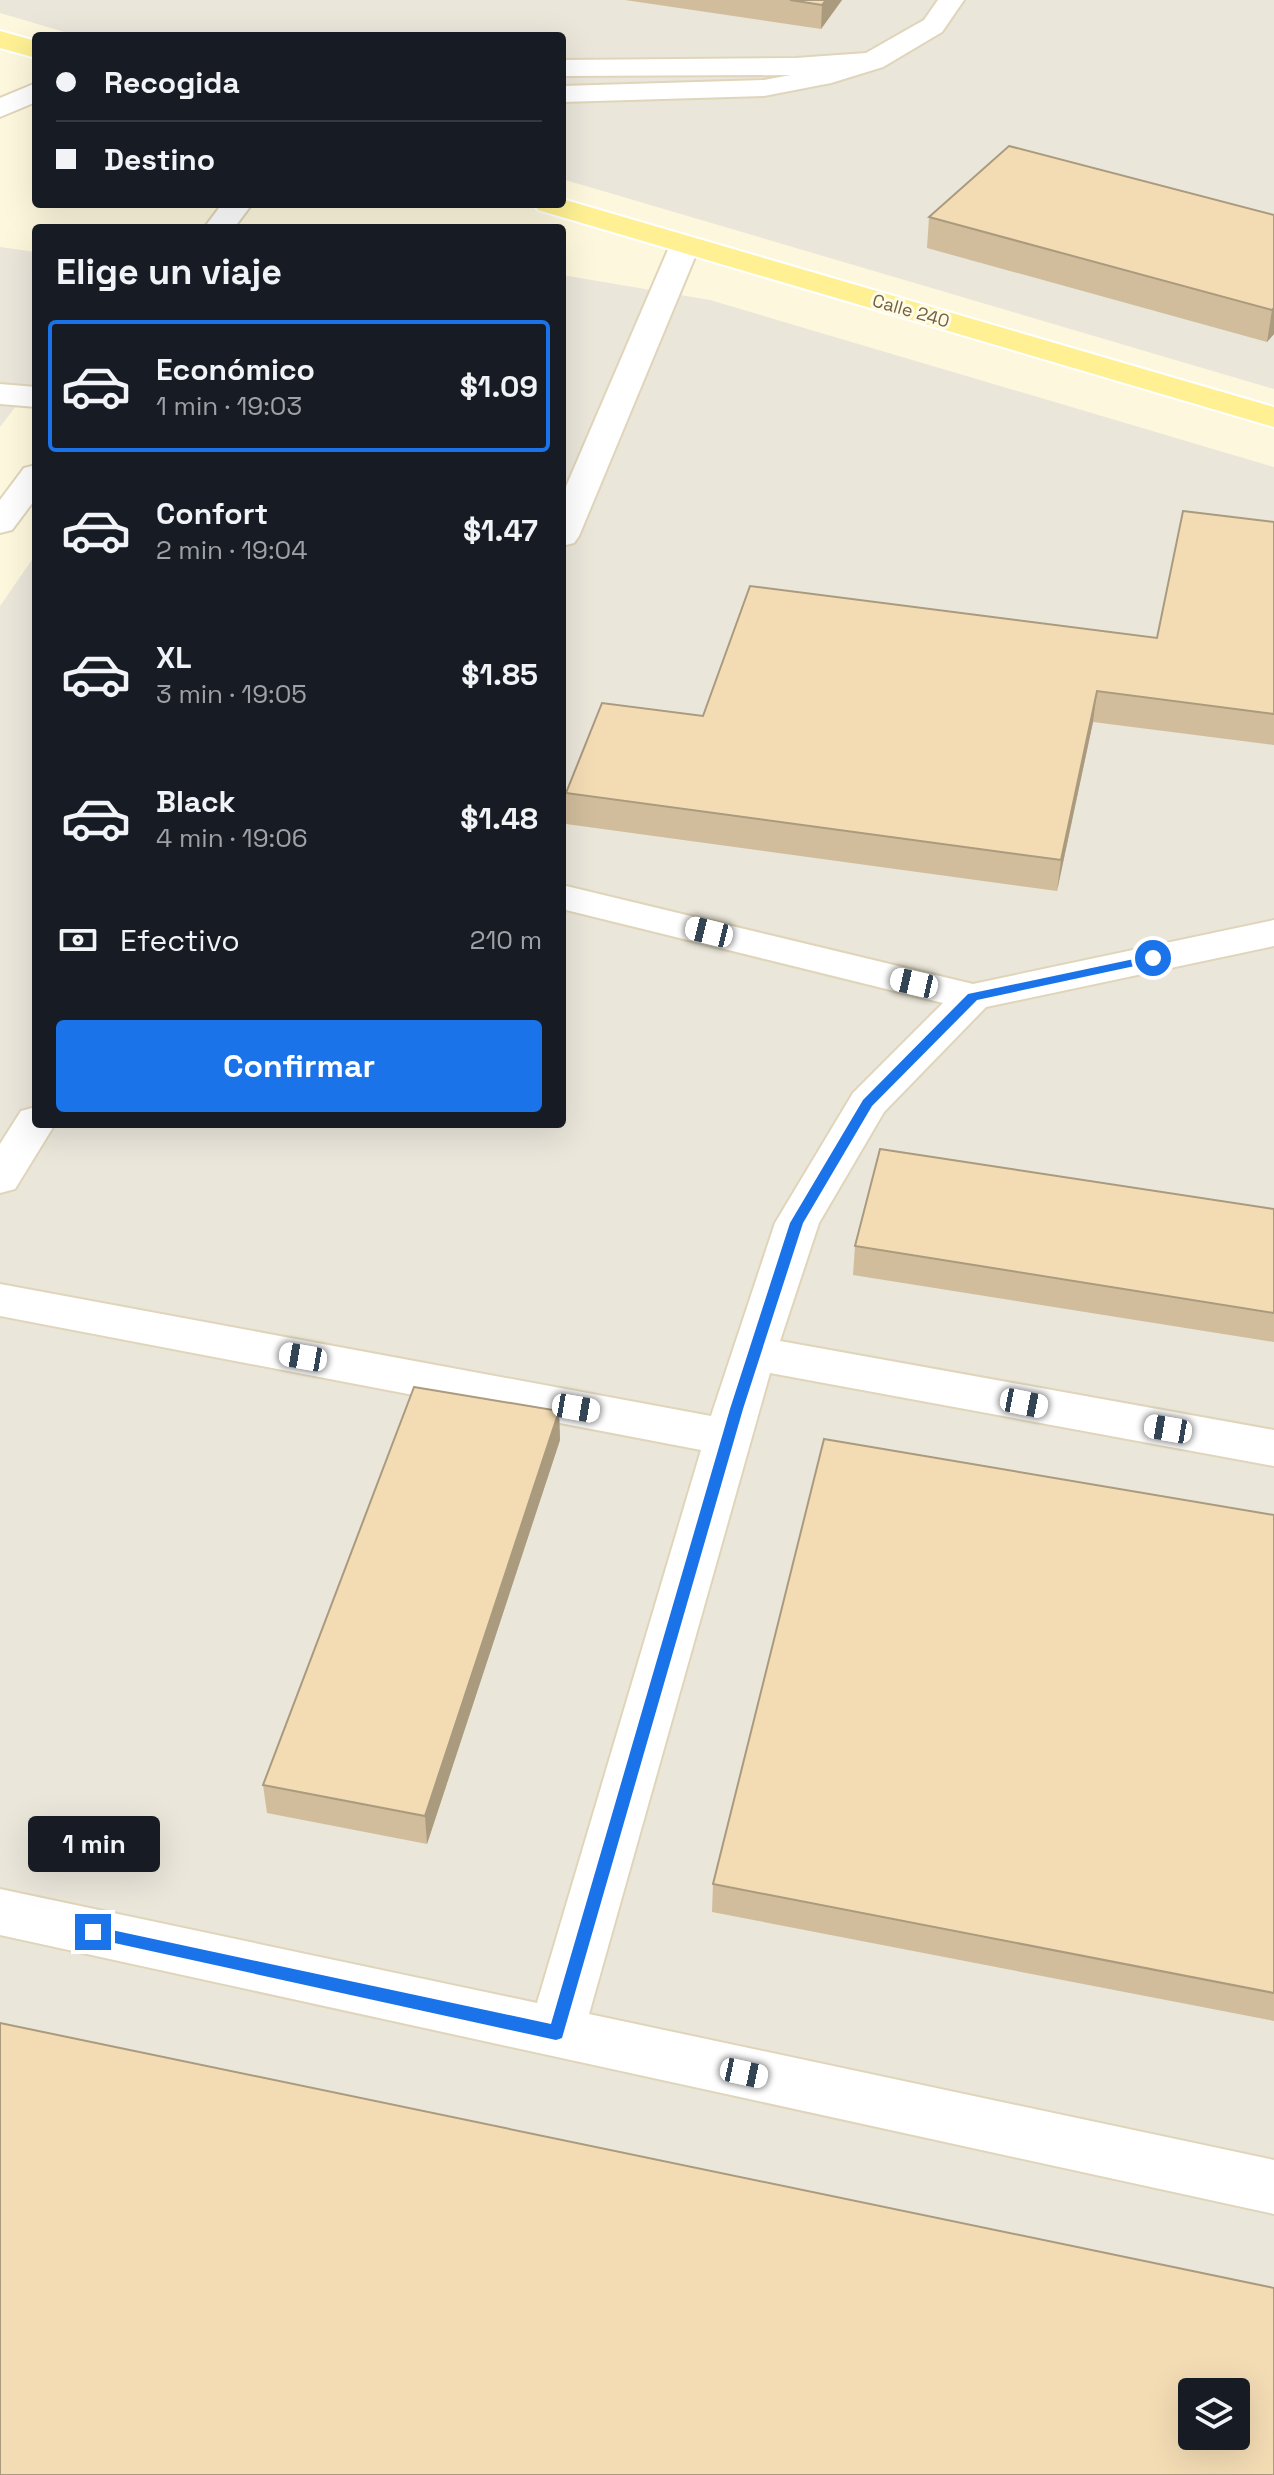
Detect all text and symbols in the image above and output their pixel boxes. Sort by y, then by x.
text: Recogida [104,63,240,102]
text: Destino [104,140,215,179]
text: Elige un viaje [56,249,282,295]
street label: Calle 240 [870,289,952,332]
icon: car [60,350,132,422]
text: Económico [156,350,315,389]
text: $1.09 [460,367,538,406]
text: 1 min · 19:03 [156,389,302,423]
icon: car [60,494,132,566]
text: Confort [156,494,268,533]
text: $1.47 [463,511,538,550]
text: 2 min · 19:04 [156,533,308,567]
icon: car [60,638,132,710]
text: XL [156,638,192,677]
text: $1.85 [461,655,538,694]
text: 3 min · 19:05 [156,677,307,711]
icon: car [60,782,132,854]
text: Black [156,782,235,821]
text: $1.48 [460,799,538,838]
text: 4 min · 19:06 [156,821,308,855]
car [683,915,735,949]
icon: cash [56,918,100,962]
text: Efectivo [120,921,240,960]
text: 210 m [470,923,542,957]
route start [1135,940,1171,976]
car [888,966,940,1000]
button: Confirmar [56,1020,542,1112]
car [277,1341,329,1373]
car [998,1387,1050,1419]
car [550,1392,602,1424]
car [1142,1413,1194,1445]
callout: 1 min [27,1816,159,1872]
text: 1 min [62,1827,126,1861]
route end [75,1914,111,1950]
car [718,2056,770,2090]
map controls [1178,2378,1250,2450]
button: layers [1178,2378,1250,2450]

